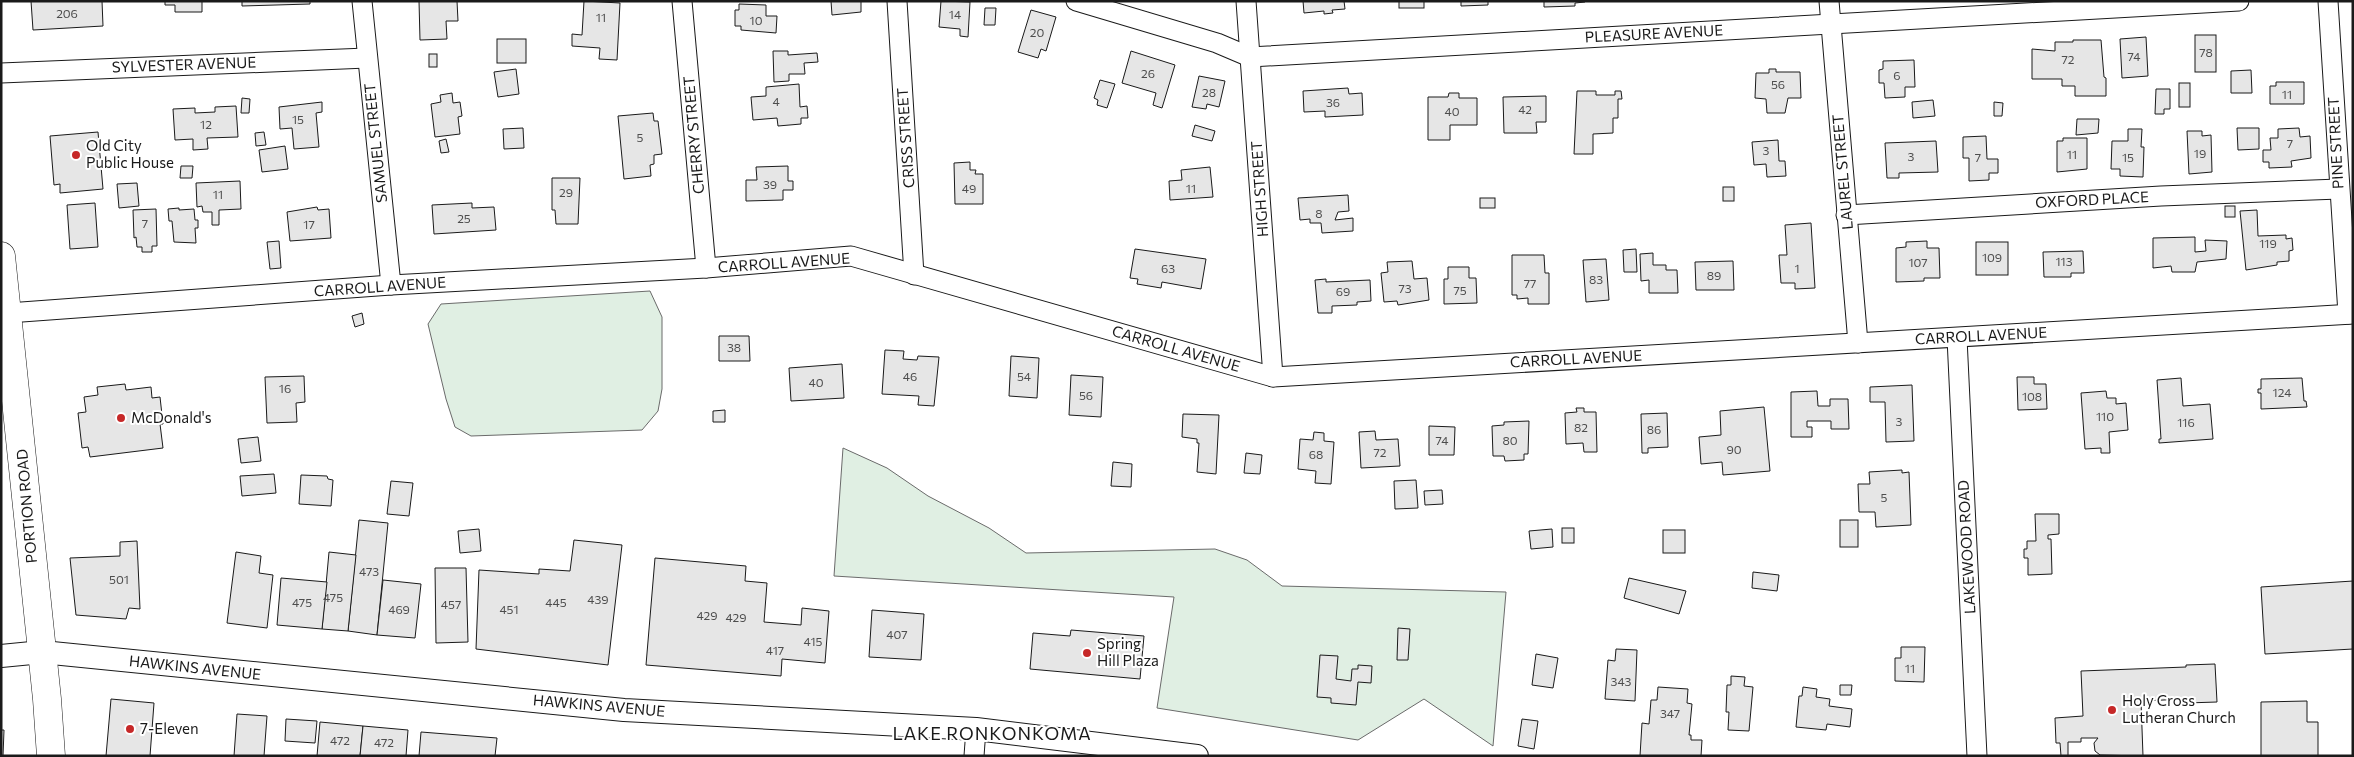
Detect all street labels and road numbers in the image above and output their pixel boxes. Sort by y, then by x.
street label: PLEASURE AVENUE [1584,20,1724,46]
street label: SYLVESTER AVENUE [111,52,257,76]
street label: CHERRY STREET [679,75,707,195]
street label: SAMUEL STREET [360,82,390,204]
street label: CRISS STREET [892,87,917,189]
street label: PINE STREET [2324,96,2346,190]
street label: LAUREL STREET [1828,113,1856,230]
street label: HIGH STREET [1247,140,1271,238]
street label: OXFORD PLACE [2035,187,2149,211]
street label: CARROLL AVENUE [717,248,851,276]
street label: CARROLL AVENUE [313,272,447,300]
street label: CARROLL AVENUE [1110,321,1242,375]
street label: CARROLL AVENUE [1914,323,2048,347]
street label: CARROLL AVENUE [1509,346,1643,370]
street label: PORTION ROAD [12,448,40,564]
street label: LAKEWOOD ROAD [1953,480,1979,615]
street label: HAWKINS AVENUE [128,651,262,683]
street label: HAWKINS AVENUE [532,690,666,720]

